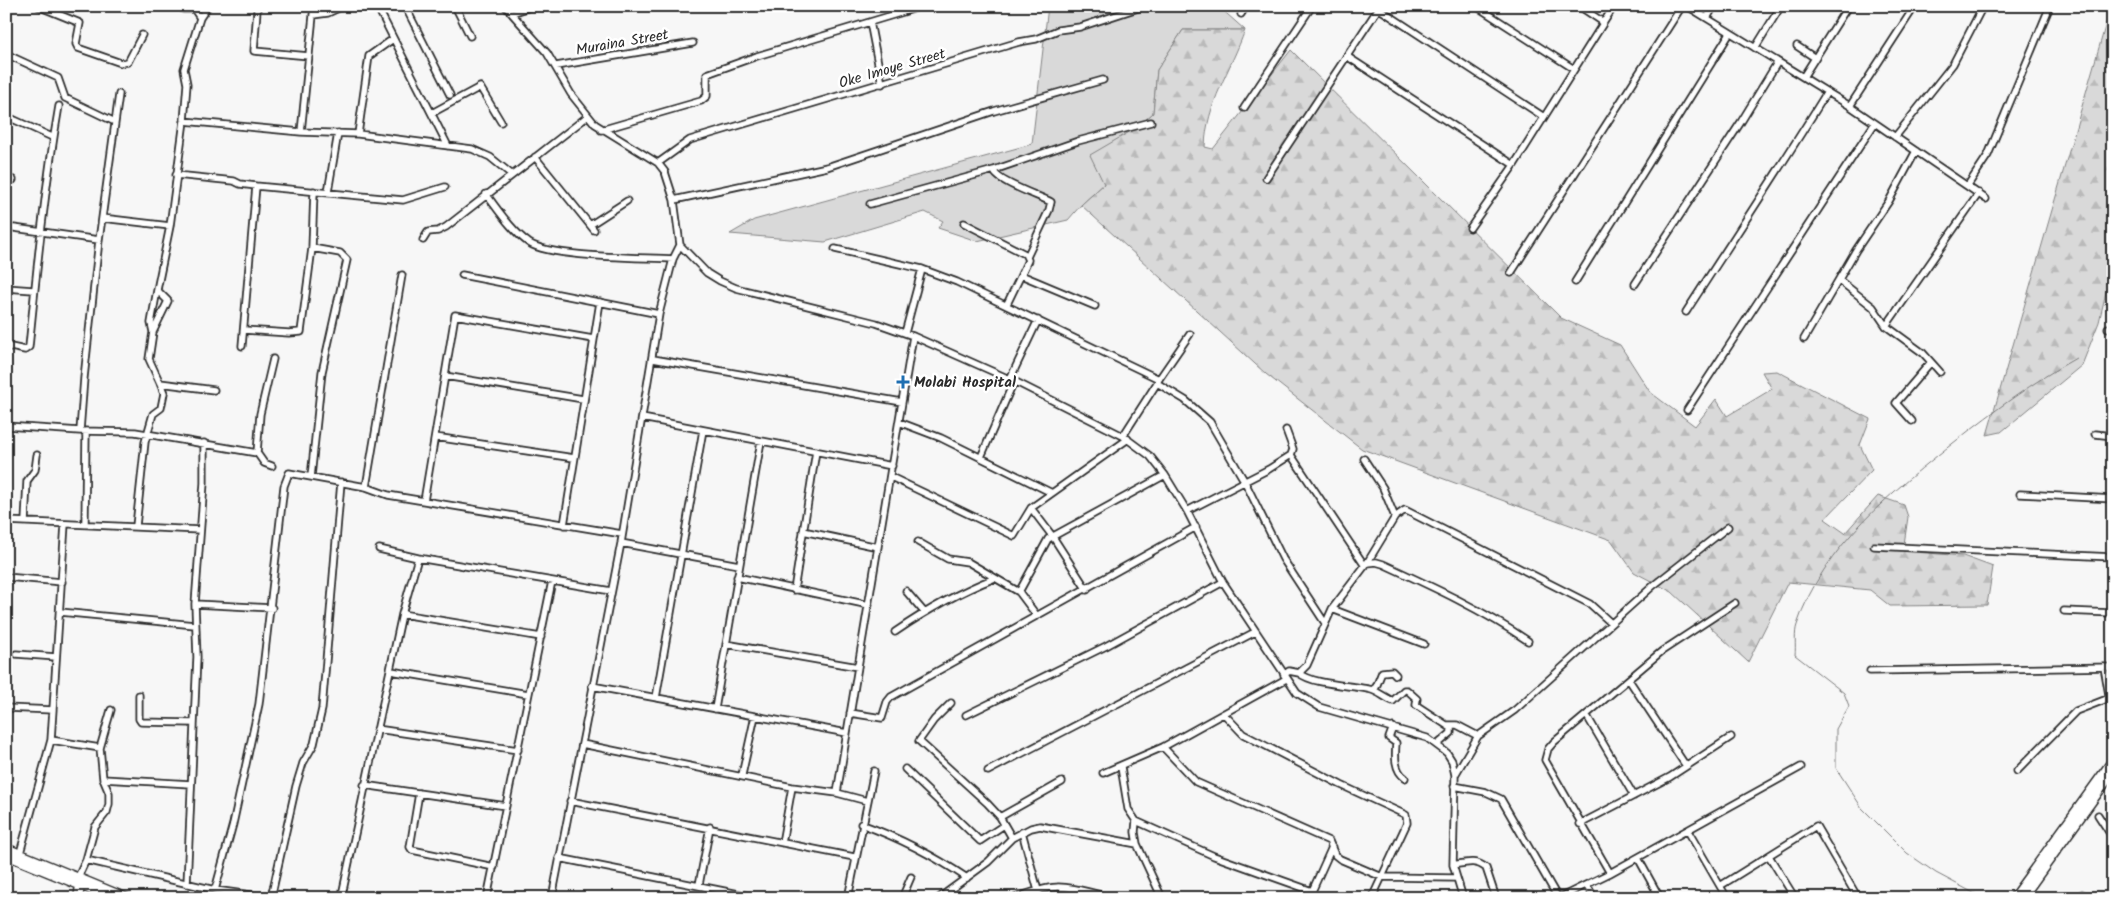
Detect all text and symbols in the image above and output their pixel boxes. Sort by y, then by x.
street label: Muraina Street [574,23,671,63]
street label: Oke Imoye Street [836,42,949,96]
place label: Molabi Hospital [914,371,1016,395]
marker: Molabi Hospital [896,375,910,389]

